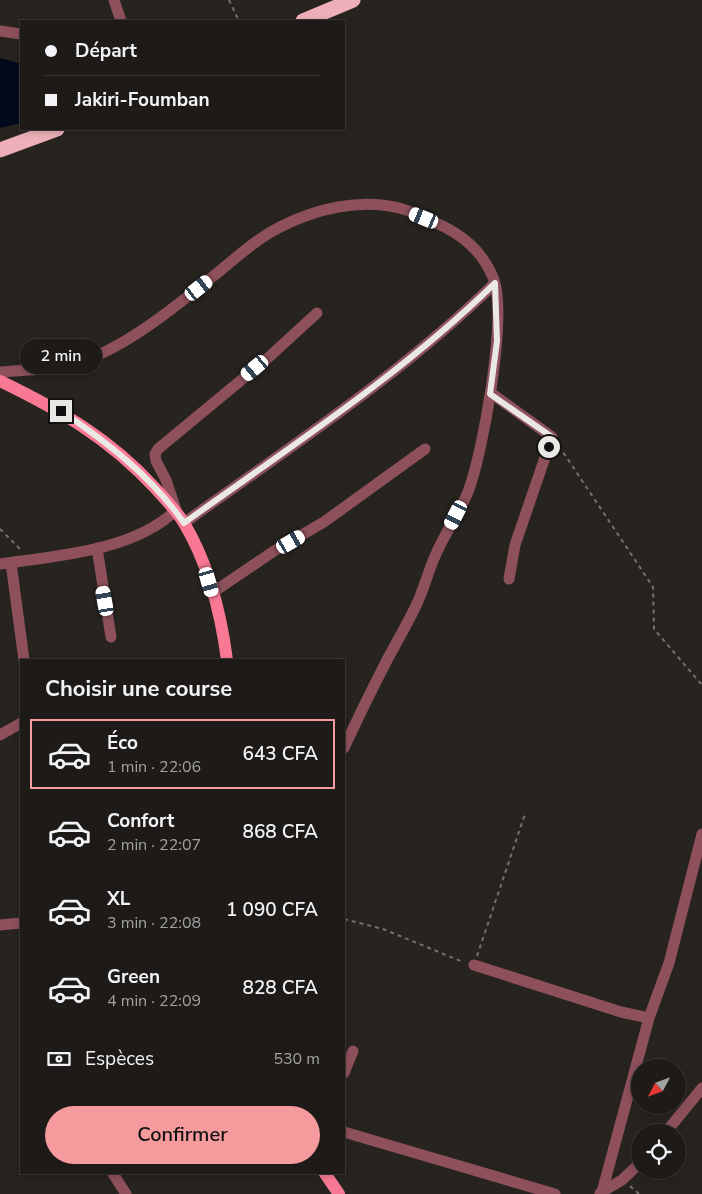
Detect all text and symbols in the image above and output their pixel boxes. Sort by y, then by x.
text: Départ [75,38,137,64]
text: Jakiri-Foumban [75,87,210,113]
car [407,205,440,231]
car [182,273,215,303]
callout: 2 min [20,338,102,374]
text: 2 min [41,345,81,367]
car [238,353,271,383]
route end [50,400,72,422]
route start [538,436,560,458]
car [442,498,469,532]
car [274,528,307,556]
car [197,566,220,598]
car [95,585,114,617]
text: Choisir une course [45,674,232,704]
text: Éco [107,730,138,756]
icon: car [47,732,92,777]
text: 643 CFA [243,741,318,767]
text: 1 min · 22:06 [107,756,201,778]
text: Confort [107,808,174,834]
icon: car [47,810,92,855]
text: 868 CFA [243,819,318,845]
text: 2 min · 22:07 [107,834,201,856]
text: XL [107,886,130,912]
icon: car [47,888,92,933]
text: 1 090 CFA [226,897,318,923]
text: 3 min · 22:08 [107,912,201,934]
text: Green [107,964,160,990]
icon: car [47,966,92,1011]
text: 828 CFA [243,975,318,1001]
text: 4 min · 22:09 [107,990,201,1012]
icon: cash [45,1045,73,1073]
text: Espèces [85,1046,154,1072]
text: 530 m [273,1048,320,1070]
north arrow [631,1059,686,1114]
map controls [631,1059,686,1179]
button: Confirmer [45,1106,320,1164]
button: locate [631,1124,686,1179]

